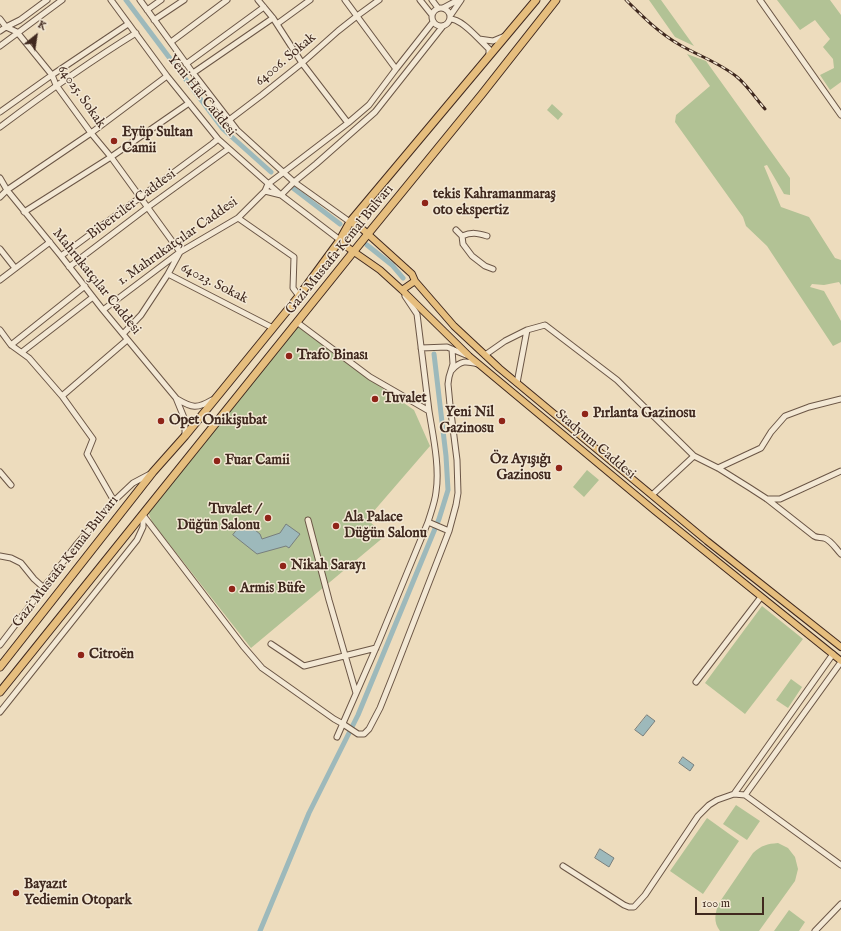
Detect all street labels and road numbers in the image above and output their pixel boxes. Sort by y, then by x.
street label: 64006. Sokak [252,30,320,90]
street label: Yeni Hal Caddesi [163,52,239,140]
street label: 64025. Sokak [53,62,109,132]
street label: Biberciler Caddesi [85,166,179,244]
street label: Gazi Mustafa Kemal Bulvarı [282,182,398,318]
street label: 1. Mahrukatçılar Caddesi [115,194,241,290]
street label: Mahrukatçılar Caddesi [48,226,144,338]
street label: 64023. Sokak [178,260,250,308]
street label: Stadyum Caddesi [551,407,639,483]
street label: Gazi Mustafa Kemal Bulvarı [9,493,123,631]

